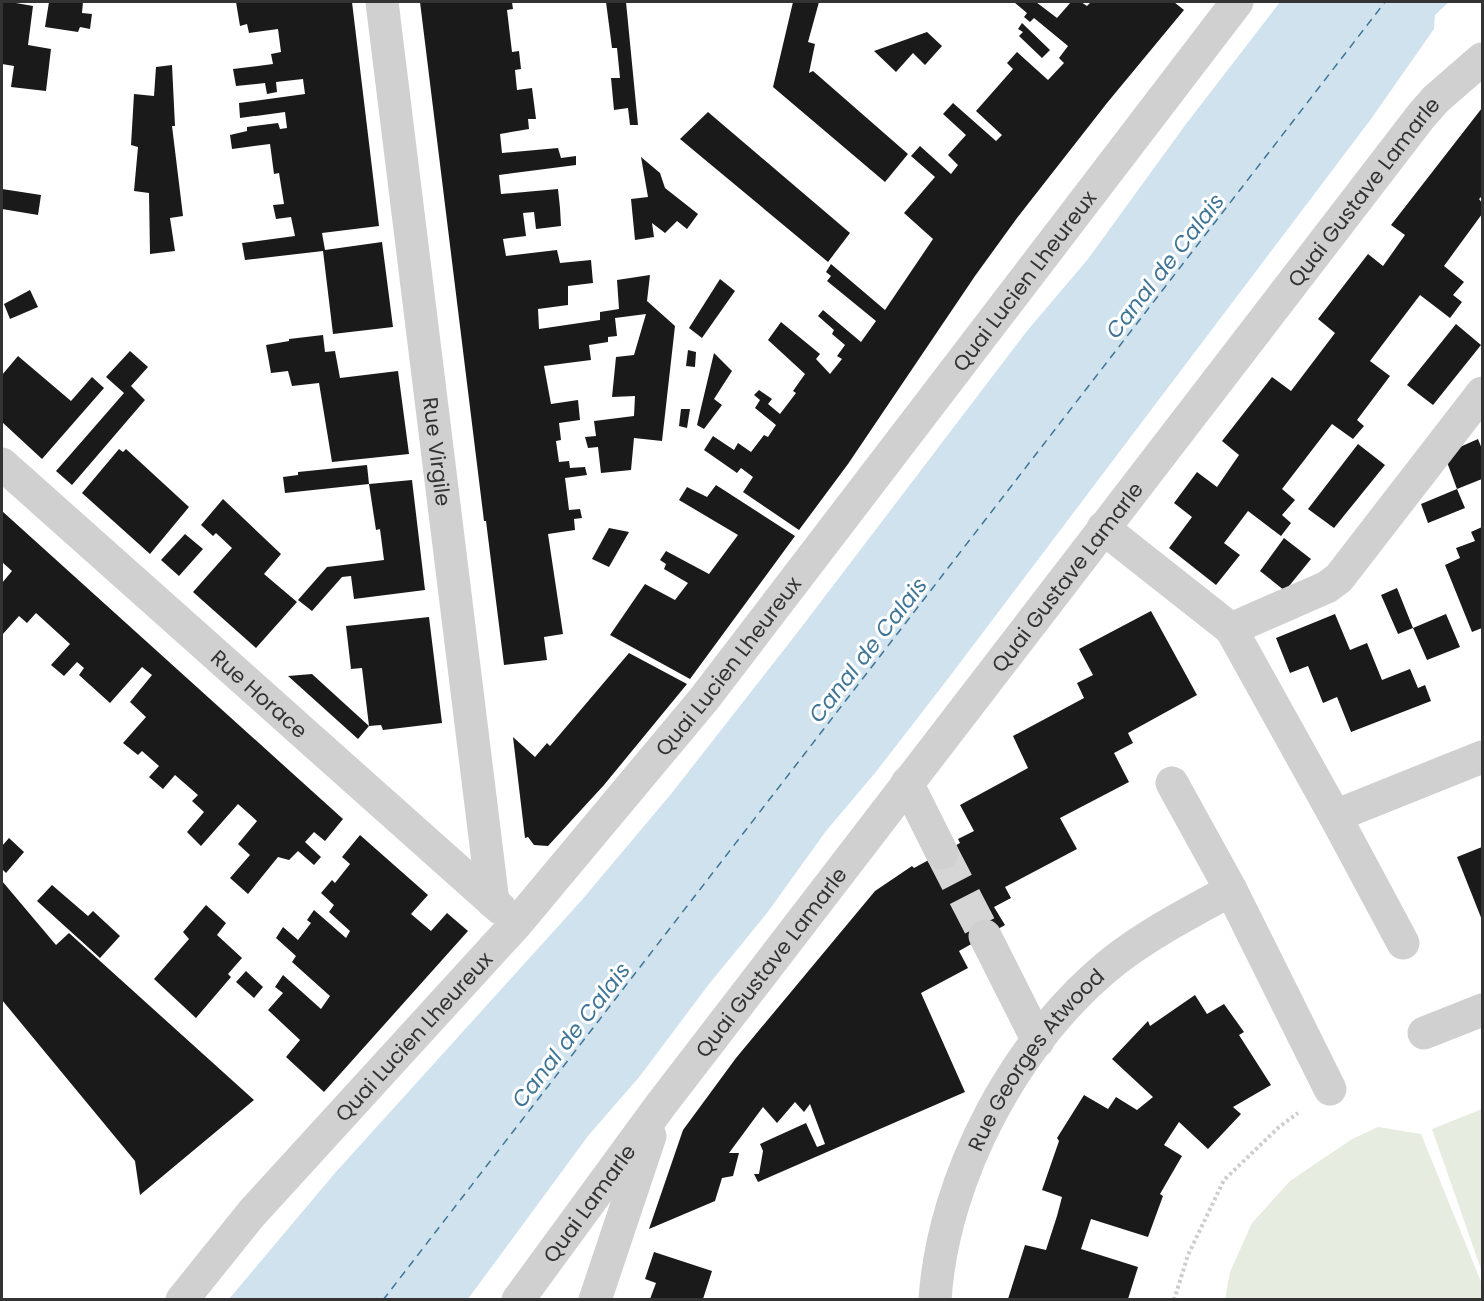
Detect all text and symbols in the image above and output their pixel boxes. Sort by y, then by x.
street label: Quai Gustave Lamarle [1280,90,1446,293]
street label: Quai Lucien Lheureux [945,184,1103,377]
water label: Canal de Calais [1098,187,1232,345]
street label: Rue Virgile [416,395,459,508]
street label: Quai Gustave Lamarle [984,475,1149,678]
street label: Quai Lucien Lheureux [648,570,807,762]
water label: Canal de Calais [801,571,935,729]
street label: Rue Horace [205,643,314,745]
street label: Quai Gustave Lamarle [688,861,853,1063]
street label: Quai Lucien Lheureux [328,945,499,1128]
water label: Canal de Calais [504,956,638,1114]
street label: Rue Georges Atwood [960,962,1110,1155]
street label: Quai Lamarle [536,1138,642,1268]

